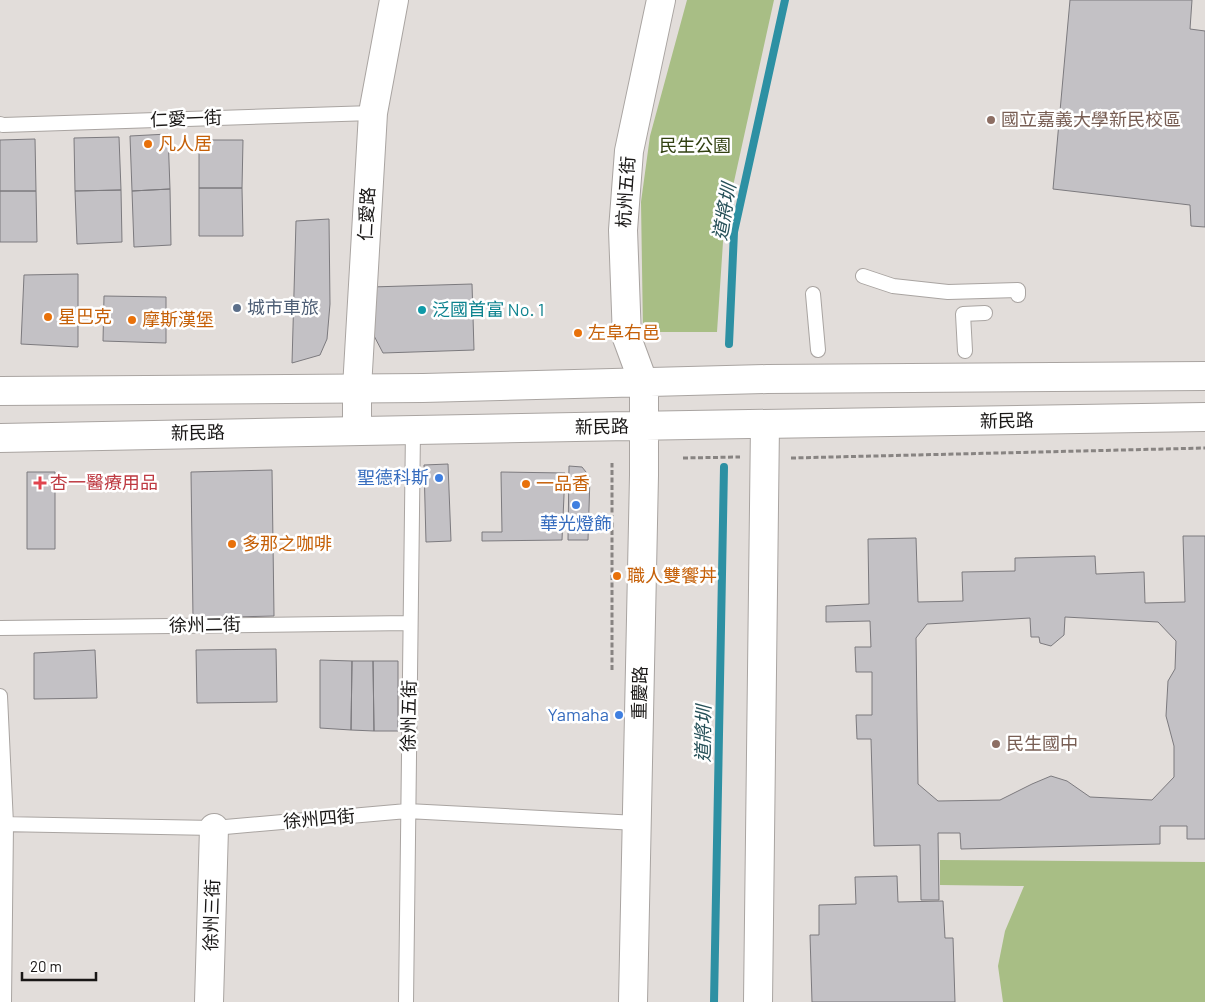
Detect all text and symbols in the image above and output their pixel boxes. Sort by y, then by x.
street label: 仁愛一街 [150,106,222,130]
place label: 國立嘉義大學新民校區 [1001,108,1181,130]
marker: 國立嘉義大學新民校區 [985,114,997,126]
place label: 凡人居 [158,132,212,154]
park label: 民生公園 [659,134,731,156]
marker: 凡人居 [142,138,154,150]
street label: 杭州五街 [612,155,638,229]
water label: 道將圳 [707,179,740,242]
street label: 仁愛路 [354,186,378,241]
place label: 城市車旅 [247,296,319,318]
place label: 泛國首富 No. 1 [432,298,544,320]
marker: 城市車旅 [231,302,243,314]
marker: 泛國首富 No. 1 [416,304,428,316]
place label: 星巴克 [58,305,112,327]
place label: 摩斯漢堡 [142,308,214,330]
marker: 星巴克 [42,311,54,323]
marker: 摩斯漢堡 [126,314,138,326]
place label: 左阜右邑 [588,321,660,343]
marker: 左阜右邑 [572,327,584,339]
street label: 新民路 [980,409,1034,431]
street label: 新民路 [575,415,629,437]
street label: 新民路 [171,421,225,443]
place label: 聖德科斯 [357,466,429,488]
place label: 杏一醫療用品 [50,471,158,493]
marker: 聖德科斯 [433,472,445,484]
place label: 一品香 [536,472,590,494]
marker: 杏一醫療用品 [34,477,46,489]
marker: 一品香 [520,478,532,490]
marker: 華光燈飾 [570,499,582,511]
place label: 華光燈飾 [540,512,612,534]
place label: 多那之咖啡 [242,532,332,554]
marker: 多那之咖啡 [226,538,238,550]
place label: 職人雙饗丼 [627,564,717,586]
marker: 職人雙饗丼 [611,570,623,582]
street label: 徐州二街 [169,612,241,636]
street label: 重慶路 [628,666,650,720]
street label: 徐州五街 [396,680,420,752]
water label: 道將圳 [691,702,715,763]
place label: Yamaha [547,703,609,725]
marker: Yamaha [613,709,625,721]
place label: 民生國中 [1006,732,1078,754]
marker: 民生國中 [990,738,1002,750]
street label: 徐州四街 [282,804,356,832]
street label: 徐州三街 [199,879,223,951]
scale bar [22,950,96,982]
text: 20 m [30,957,62,975]

